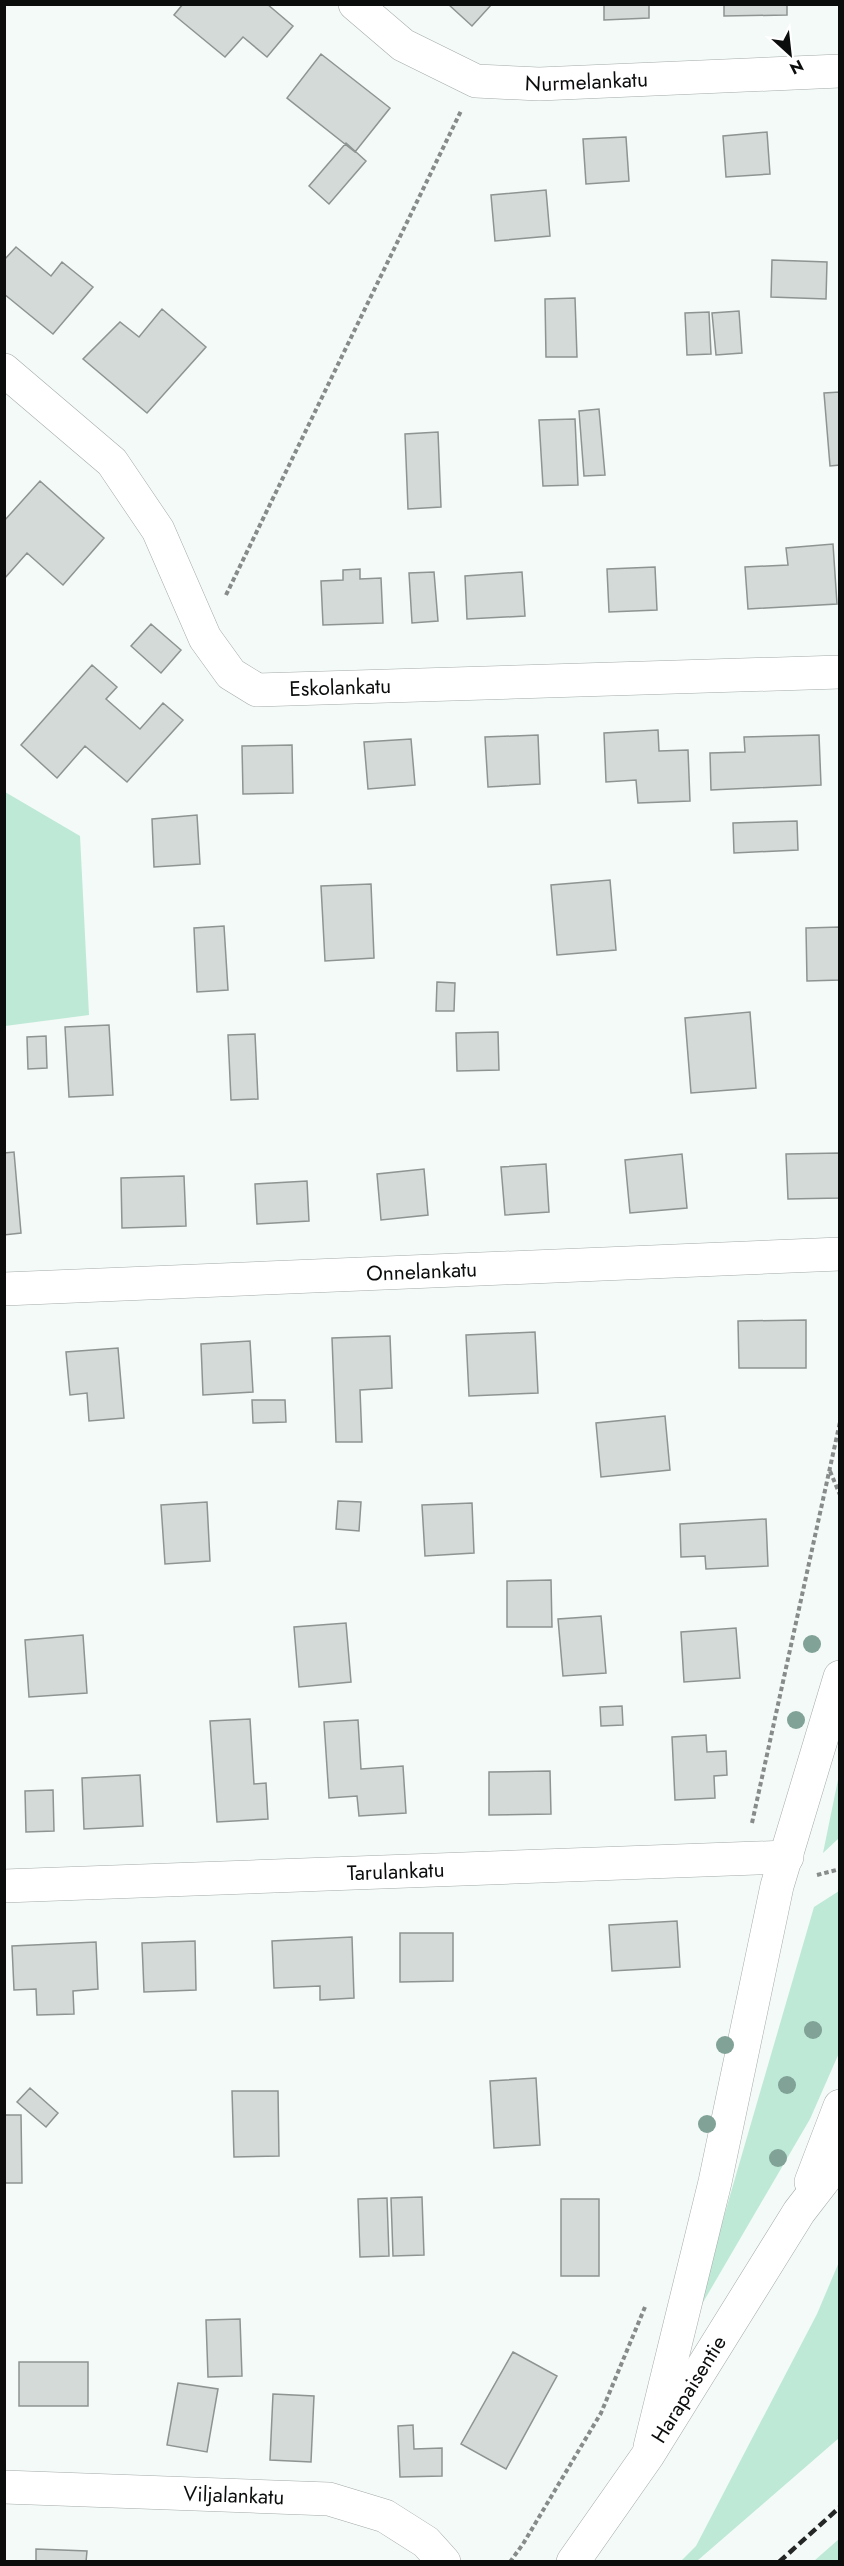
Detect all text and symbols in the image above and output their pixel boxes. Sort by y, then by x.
north arrow [760,24,820,84]
text: N [786,54,807,80]
street label: Nurmelankatu [524,64,649,99]
street label: Eskolankatu [289,671,392,704]
street label: Onnelankatu [366,1254,478,1289]
street label: Tarulankatu [346,1855,445,1888]
street label: Harapaisentie [644,2330,734,2449]
street label: Viljalankatu [183,2479,285,2512]

